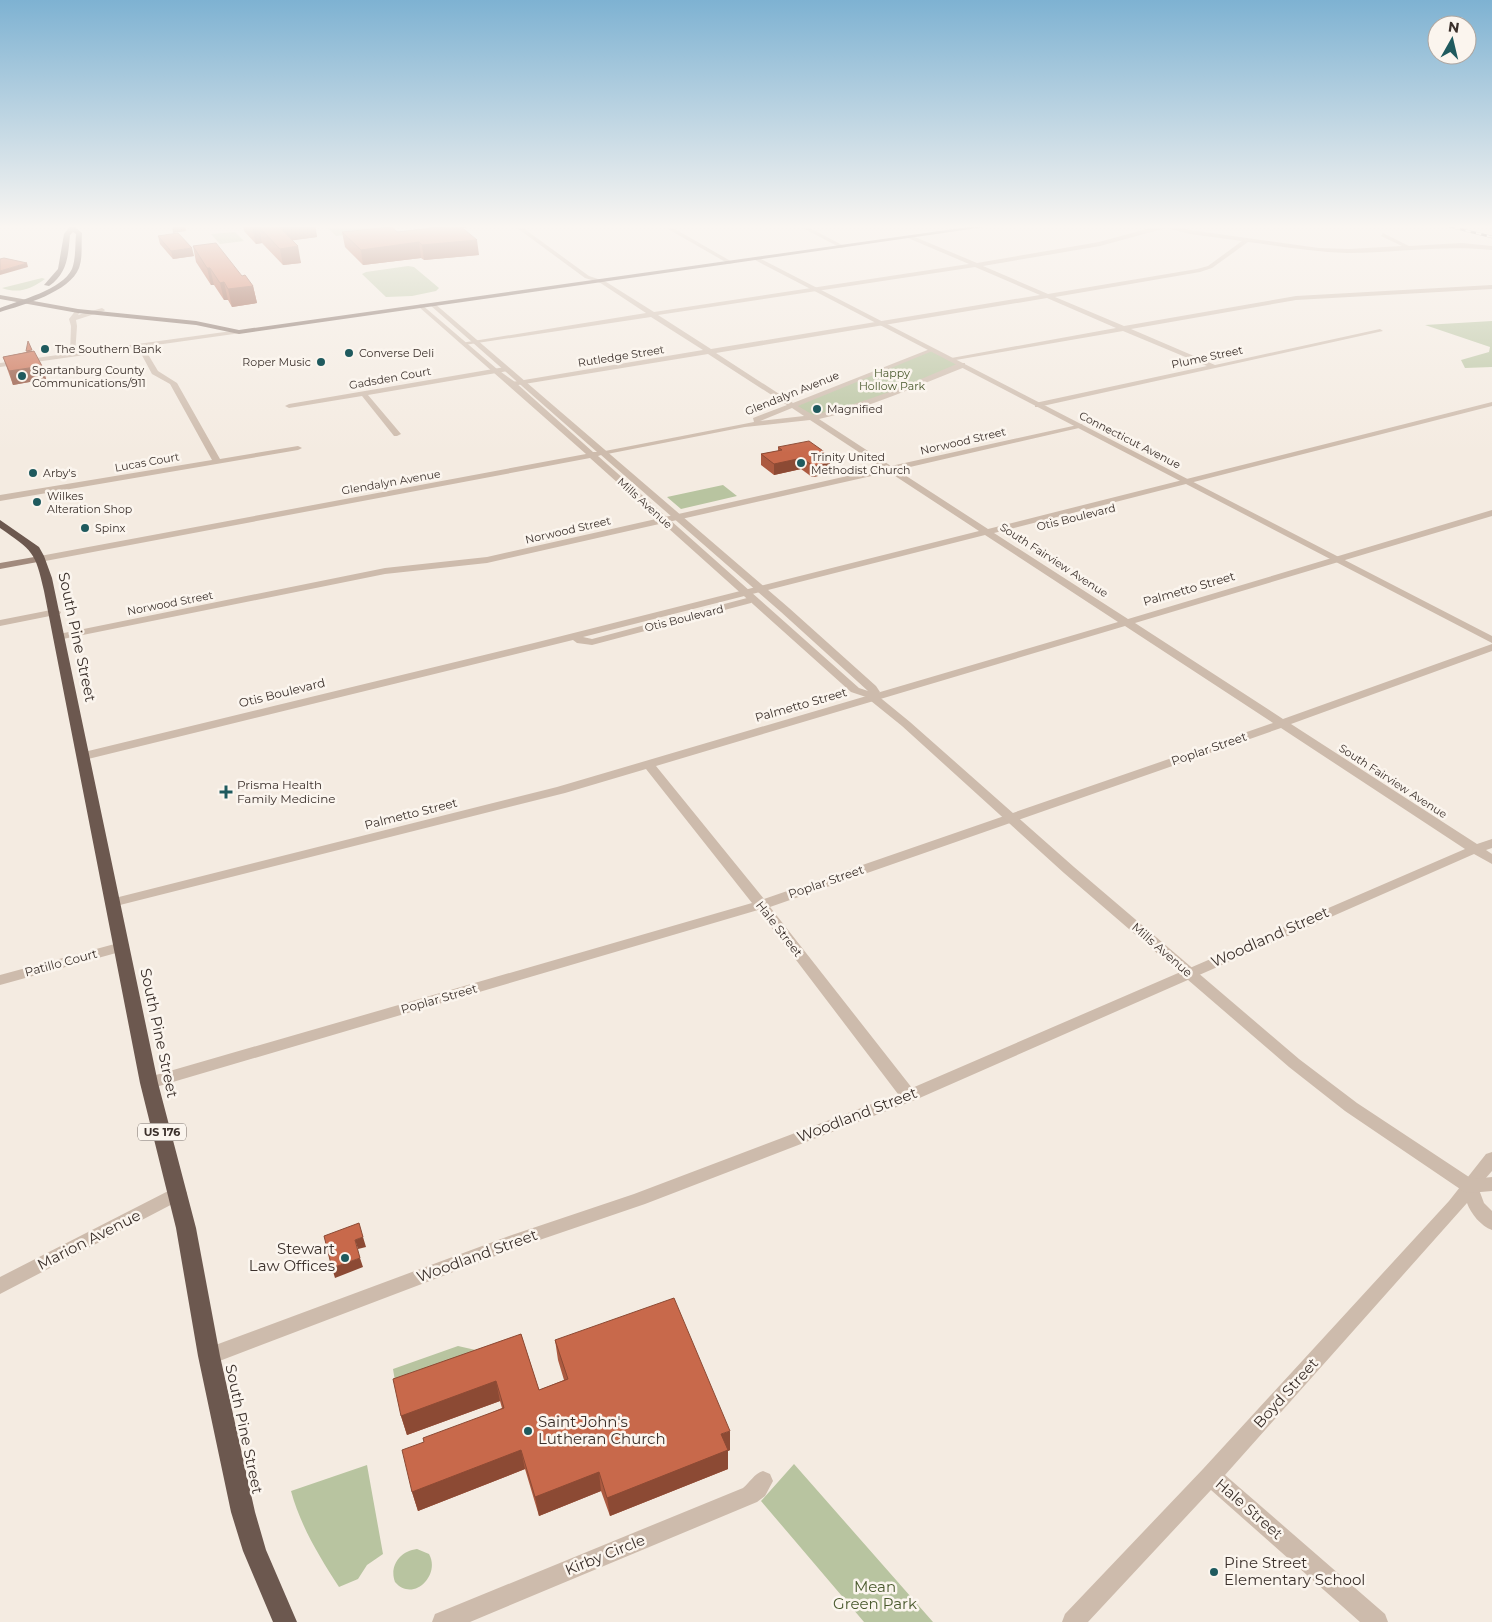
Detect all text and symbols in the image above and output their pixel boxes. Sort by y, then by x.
north arrow [1427,15,1477,65]
text: N [1447,17,1461,37]
place label: The Southern Bank [55,342,162,356]
street label: Rutledge Street [577,342,666,370]
street label: Plume Street [1170,342,1245,371]
marker: The Southern Bank [39,343,51,355]
place label: Converse Deli [359,346,434,360]
marker: Converse Deli [343,347,355,359]
place label: Roper Music [242,355,311,369]
marker: Roper Music [315,356,327,368]
place label: Spartanburg County Communications/911 [32,363,146,390]
street label: Gadsden Court [348,364,433,392]
park label: Happy Hollow Park [859,366,926,393]
street label: Glendalyn Avenue [743,368,841,418]
marker: Spartanburg County Communications/911 [16,370,28,382]
place label: Magnified [827,402,883,416]
marker: Magnified [811,403,823,415]
street label: Connecticut Avenue [1077,408,1183,472]
street label: Norwood Street [919,424,1008,458]
street label: Lucas Court [113,449,181,475]
place label: Trinity United Methodist Church [811,450,911,477]
marker: Trinity United Methodist Church [795,457,807,469]
place label: Arby's [43,466,77,480]
street label: Glendalyn Avenue [340,466,442,498]
marker: Arby's [27,467,39,479]
street label: Mills Avenue [615,475,676,532]
place label: Wilkes Alteration Shop [47,489,132,516]
marker: Wilkes Alteration Shop [31,496,43,508]
street label: Otis Boulevard [1035,500,1117,534]
street label: Norwood Street [524,513,613,547]
street label: South Fairview Avenue [997,520,1111,600]
place label: Spinx [95,521,126,535]
marker: Spinx [79,522,91,534]
street label: Palmetto Street [1141,568,1237,609]
street label: South Pine Street [54,570,101,704]
street label: Norwood Street [126,588,215,618]
street label: Otis Boulevard [643,601,725,635]
street label: Otis Boulevard [237,675,327,710]
street label: Palmetto Street [753,684,849,725]
street label: Poplar Street [1169,729,1249,768]
street label: South Fairview Avenue [1336,741,1450,821]
place label: Prisma Health Family Medicine [237,777,336,806]
marker: Prisma Health Family Medicine [219,785,233,799]
street label: Palmetto Street [363,795,459,832]
street label: Poplar Street [786,862,866,901]
street label: Hale Street [753,898,806,960]
street label: Woodland Street [1208,902,1332,971]
street label: Mills Avenue [1129,919,1196,980]
street label: Patillo Court [23,946,99,979]
street label: South Pine Street [136,966,183,1100]
street label: Poplar Street [399,980,479,1017]
street label: Woodland Street [794,1083,920,1146]
road number: US 176 [138,1124,186,1140]
street label: Marion Avenue [34,1205,144,1274]
street label: Woodland Street [414,1225,540,1286]
place label: Stewart Law Offices [249,1239,335,1275]
marker: Stewart Law Offices [339,1252,351,1264]
street label: Boyd Street [1249,1354,1322,1432]
street label: South Pine Street [221,1362,268,1496]
place label: Saint John's Lutheran Church [538,1412,666,1448]
marker: Saint John's Lutheran Church [522,1425,534,1437]
street label: Hale Street [1212,1474,1287,1543]
street label: Kirby Circle [562,1530,648,1579]
place label: Pine Street Elementary School [1224,1553,1365,1589]
marker: Pine Street Elementary School [1208,1566,1220,1578]
park label: Mean Green Park [833,1577,917,1613]

